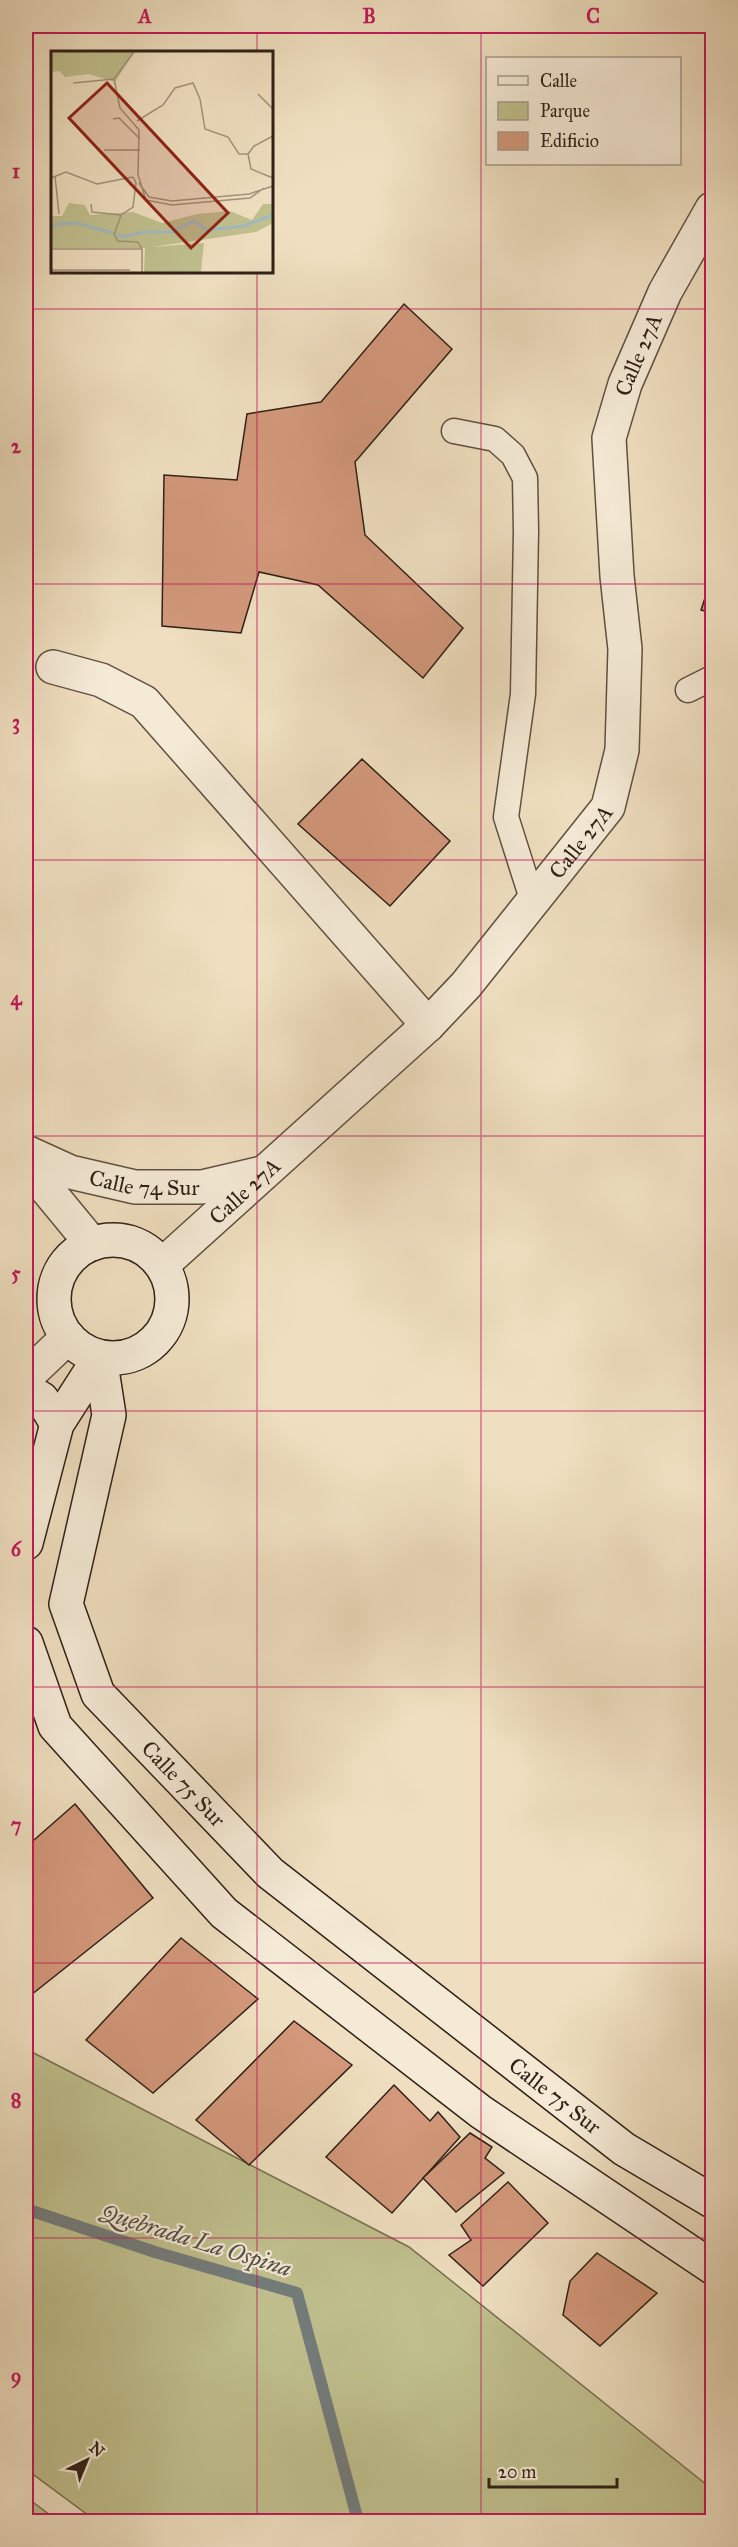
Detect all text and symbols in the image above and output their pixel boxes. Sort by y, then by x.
text: A [136,4,152,28]
text: B [362,4,376,28]
text: C [586,4,600,28]
inset map [51,51,273,273]
legend [486,57,681,165]
text: Calle [540,70,577,92]
text: Parque [540,100,590,123]
text: Edificio [540,130,599,152]
text: 1 [12,159,20,183]
street label: Calle 27A [609,309,668,399]
text: 2 [11,434,22,458]
text: 3 [12,710,20,735]
street label: Calle 27A [543,799,618,884]
text: 4 [10,986,22,1011]
street label: Calle 27A [203,1151,286,1230]
street label: Calle 74 Sur [87,1163,200,1201]
text: 5 [11,1261,21,1285]
text: 6 [11,1537,23,1561]
street label: Calle 75 Sur [136,1735,232,1833]
text: 7 [11,1813,22,1837]
street label: Calle 75 Sur [504,2051,607,2140]
text: 8 [11,2088,21,2112]
water label: Quebrada La Ospina [96,2196,295,2283]
text: 9 [11,2364,21,2389]
north arrow [57,2430,117,2490]
text: N [85,2438,109,2461]
scale bar [489,2451,616,2489]
text: 20 m [498,2461,536,2483]

